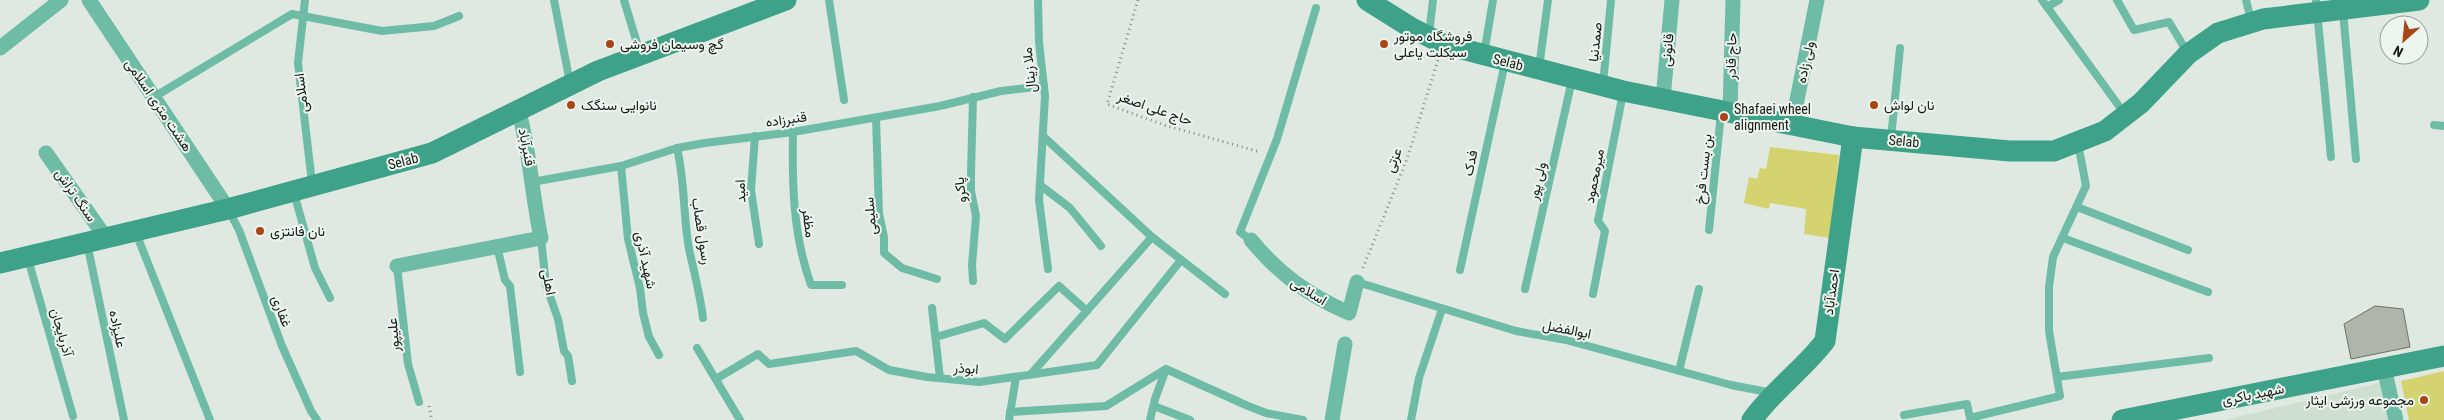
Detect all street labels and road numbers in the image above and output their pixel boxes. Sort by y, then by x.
street label: صمدنیا [1585,21,1605,63]
street label: حاج قادر [1723,32,1742,81]
street label: قانونی [1658,33,1677,67]
street label: ولی زاده [1793,39,1818,85]
street label: ملا زینال [1019,46,1041,94]
street label: Selab [1491,51,1525,73]
street label: هشت متری اسلامی [121,56,196,155]
street label: اسلامی [291,72,312,114]
street label: حاج علی اصغر [1114,87,1195,131]
street label: قنبرزاده [764,108,808,131]
street label: قنبرآباد [515,127,538,167]
street label: Selab [1888,132,1920,150]
street label: بن بست فرخ [1691,133,1718,205]
street label: عزتی [1381,145,1406,175]
street label: میرمحمود [1581,147,1608,205]
street label: Selab [386,149,420,173]
street label: فدک [1459,149,1481,177]
street label: ولی پور [1525,160,1551,203]
street label: سنگ تراش [51,166,100,225]
street label: پاکرو [951,176,971,204]
street label: امید [732,179,748,203]
street label: رسول قصاب [687,196,715,266]
street label: سلیمی [860,196,881,236]
street label: مظفر [798,206,819,239]
street label: شهید آذری [631,230,660,290]
street label: اهلی [538,267,559,297]
street label: احمدآباد [1820,268,1843,316]
street label: اسلامی [1287,274,1330,309]
street label: غفاری [268,293,295,329]
street label: آذربایجان [47,306,77,360]
street label: علیزاده [105,309,130,350]
street label: ابوالفضل [1541,316,1593,343]
street label: علیپور [384,317,405,354]
street label: ابوذر [952,359,979,378]
street label: شهید باکری [2221,380,2286,409]

